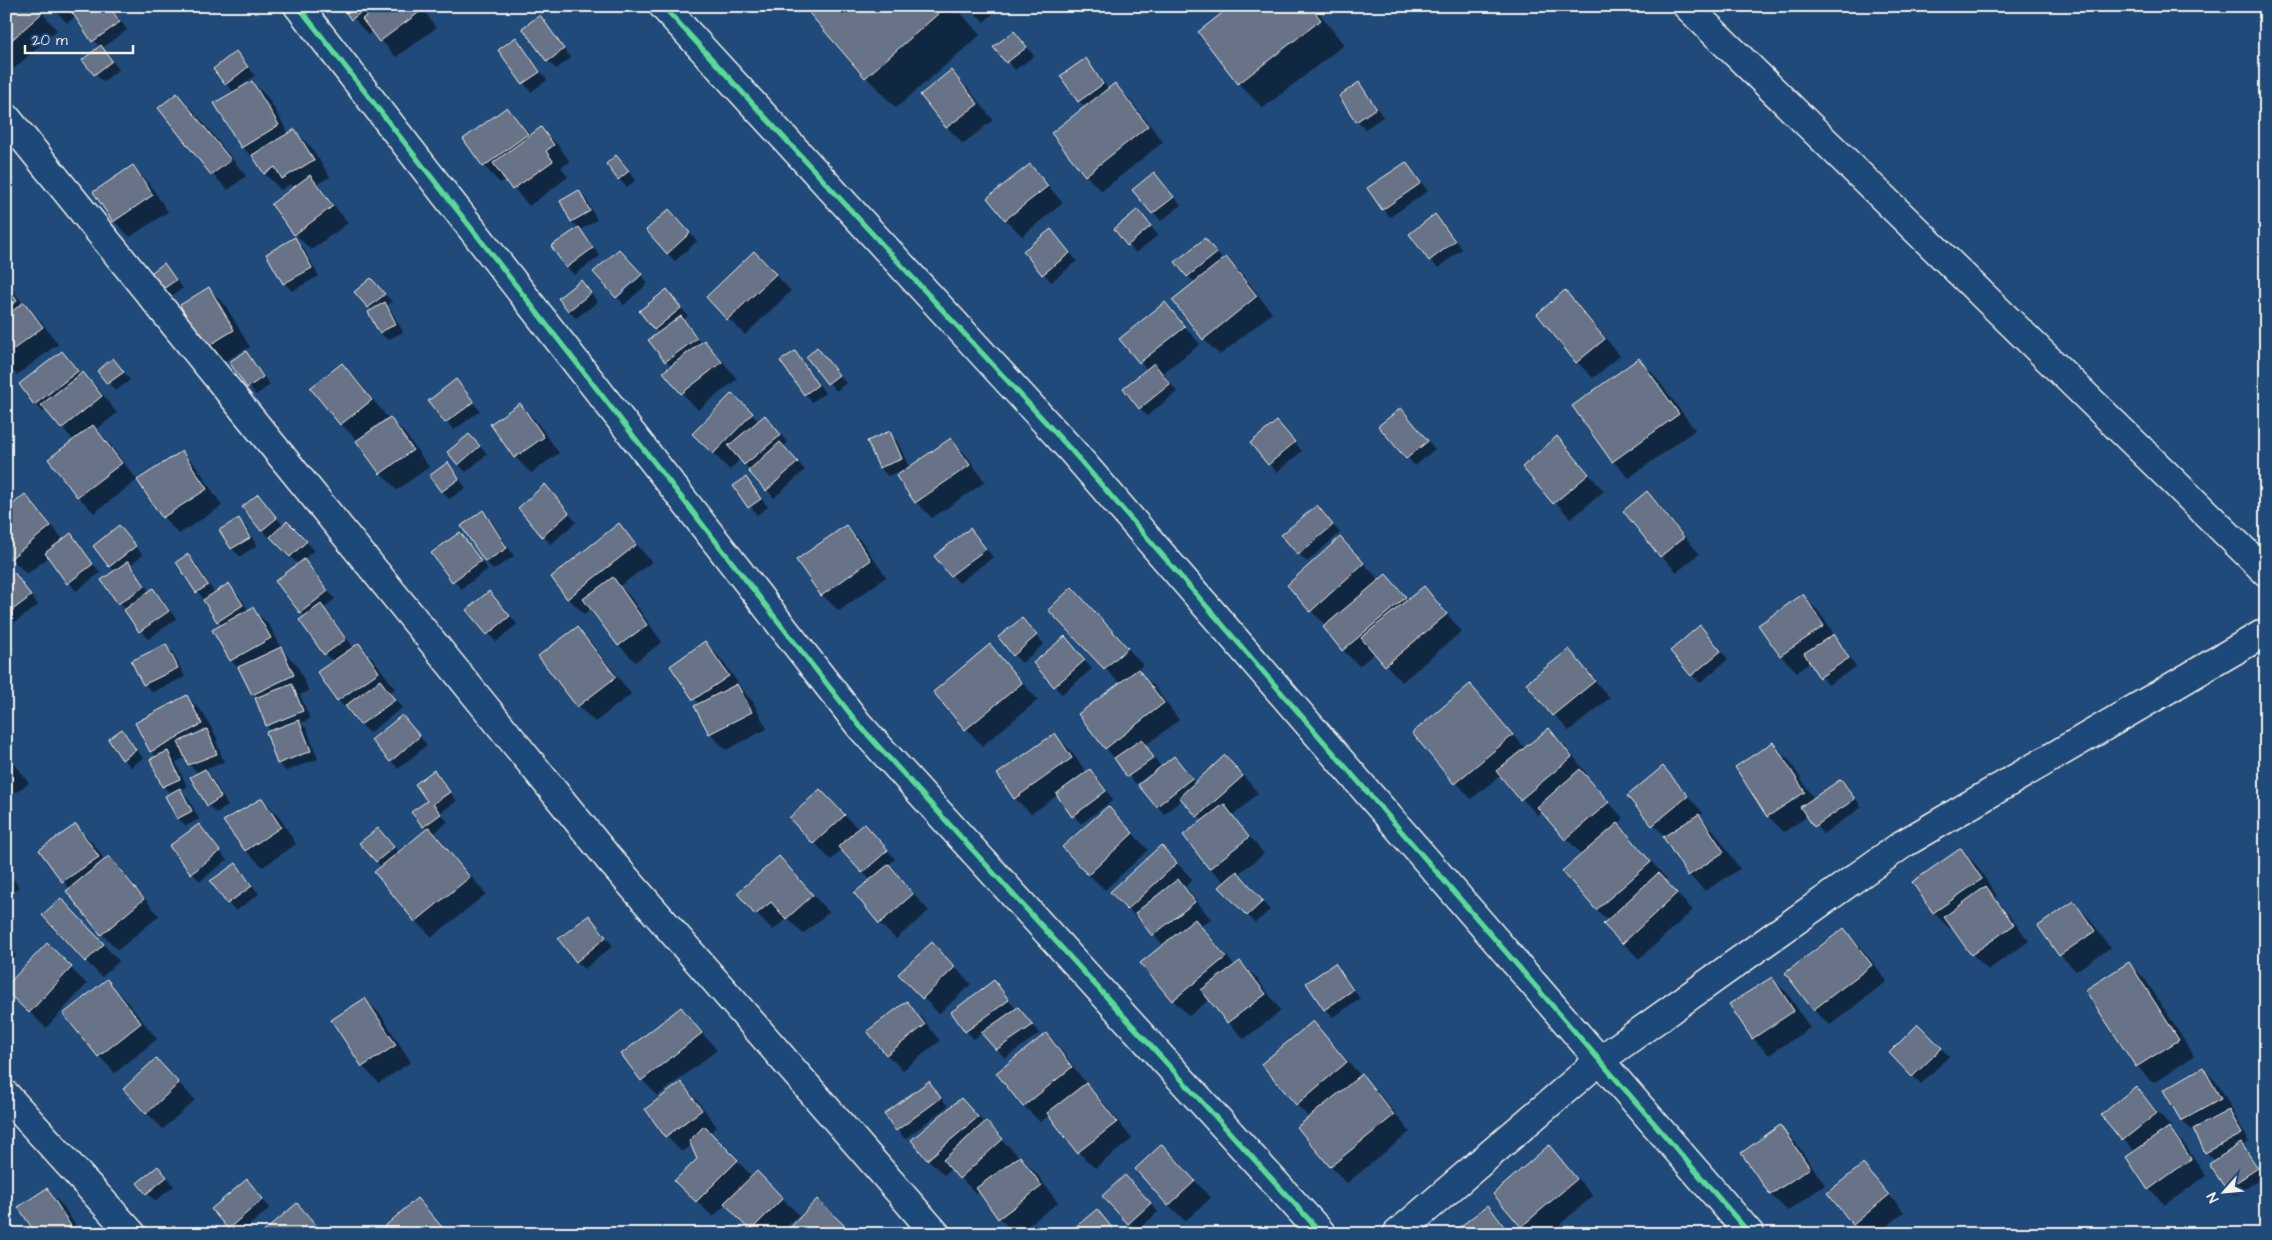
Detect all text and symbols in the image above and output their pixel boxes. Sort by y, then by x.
scale bar [25,22,132,54]
text: 20 m [32,30,68,51]
north arrow [2200,1168,2250,1218]
text: N [2202,1189,2224,1206]

